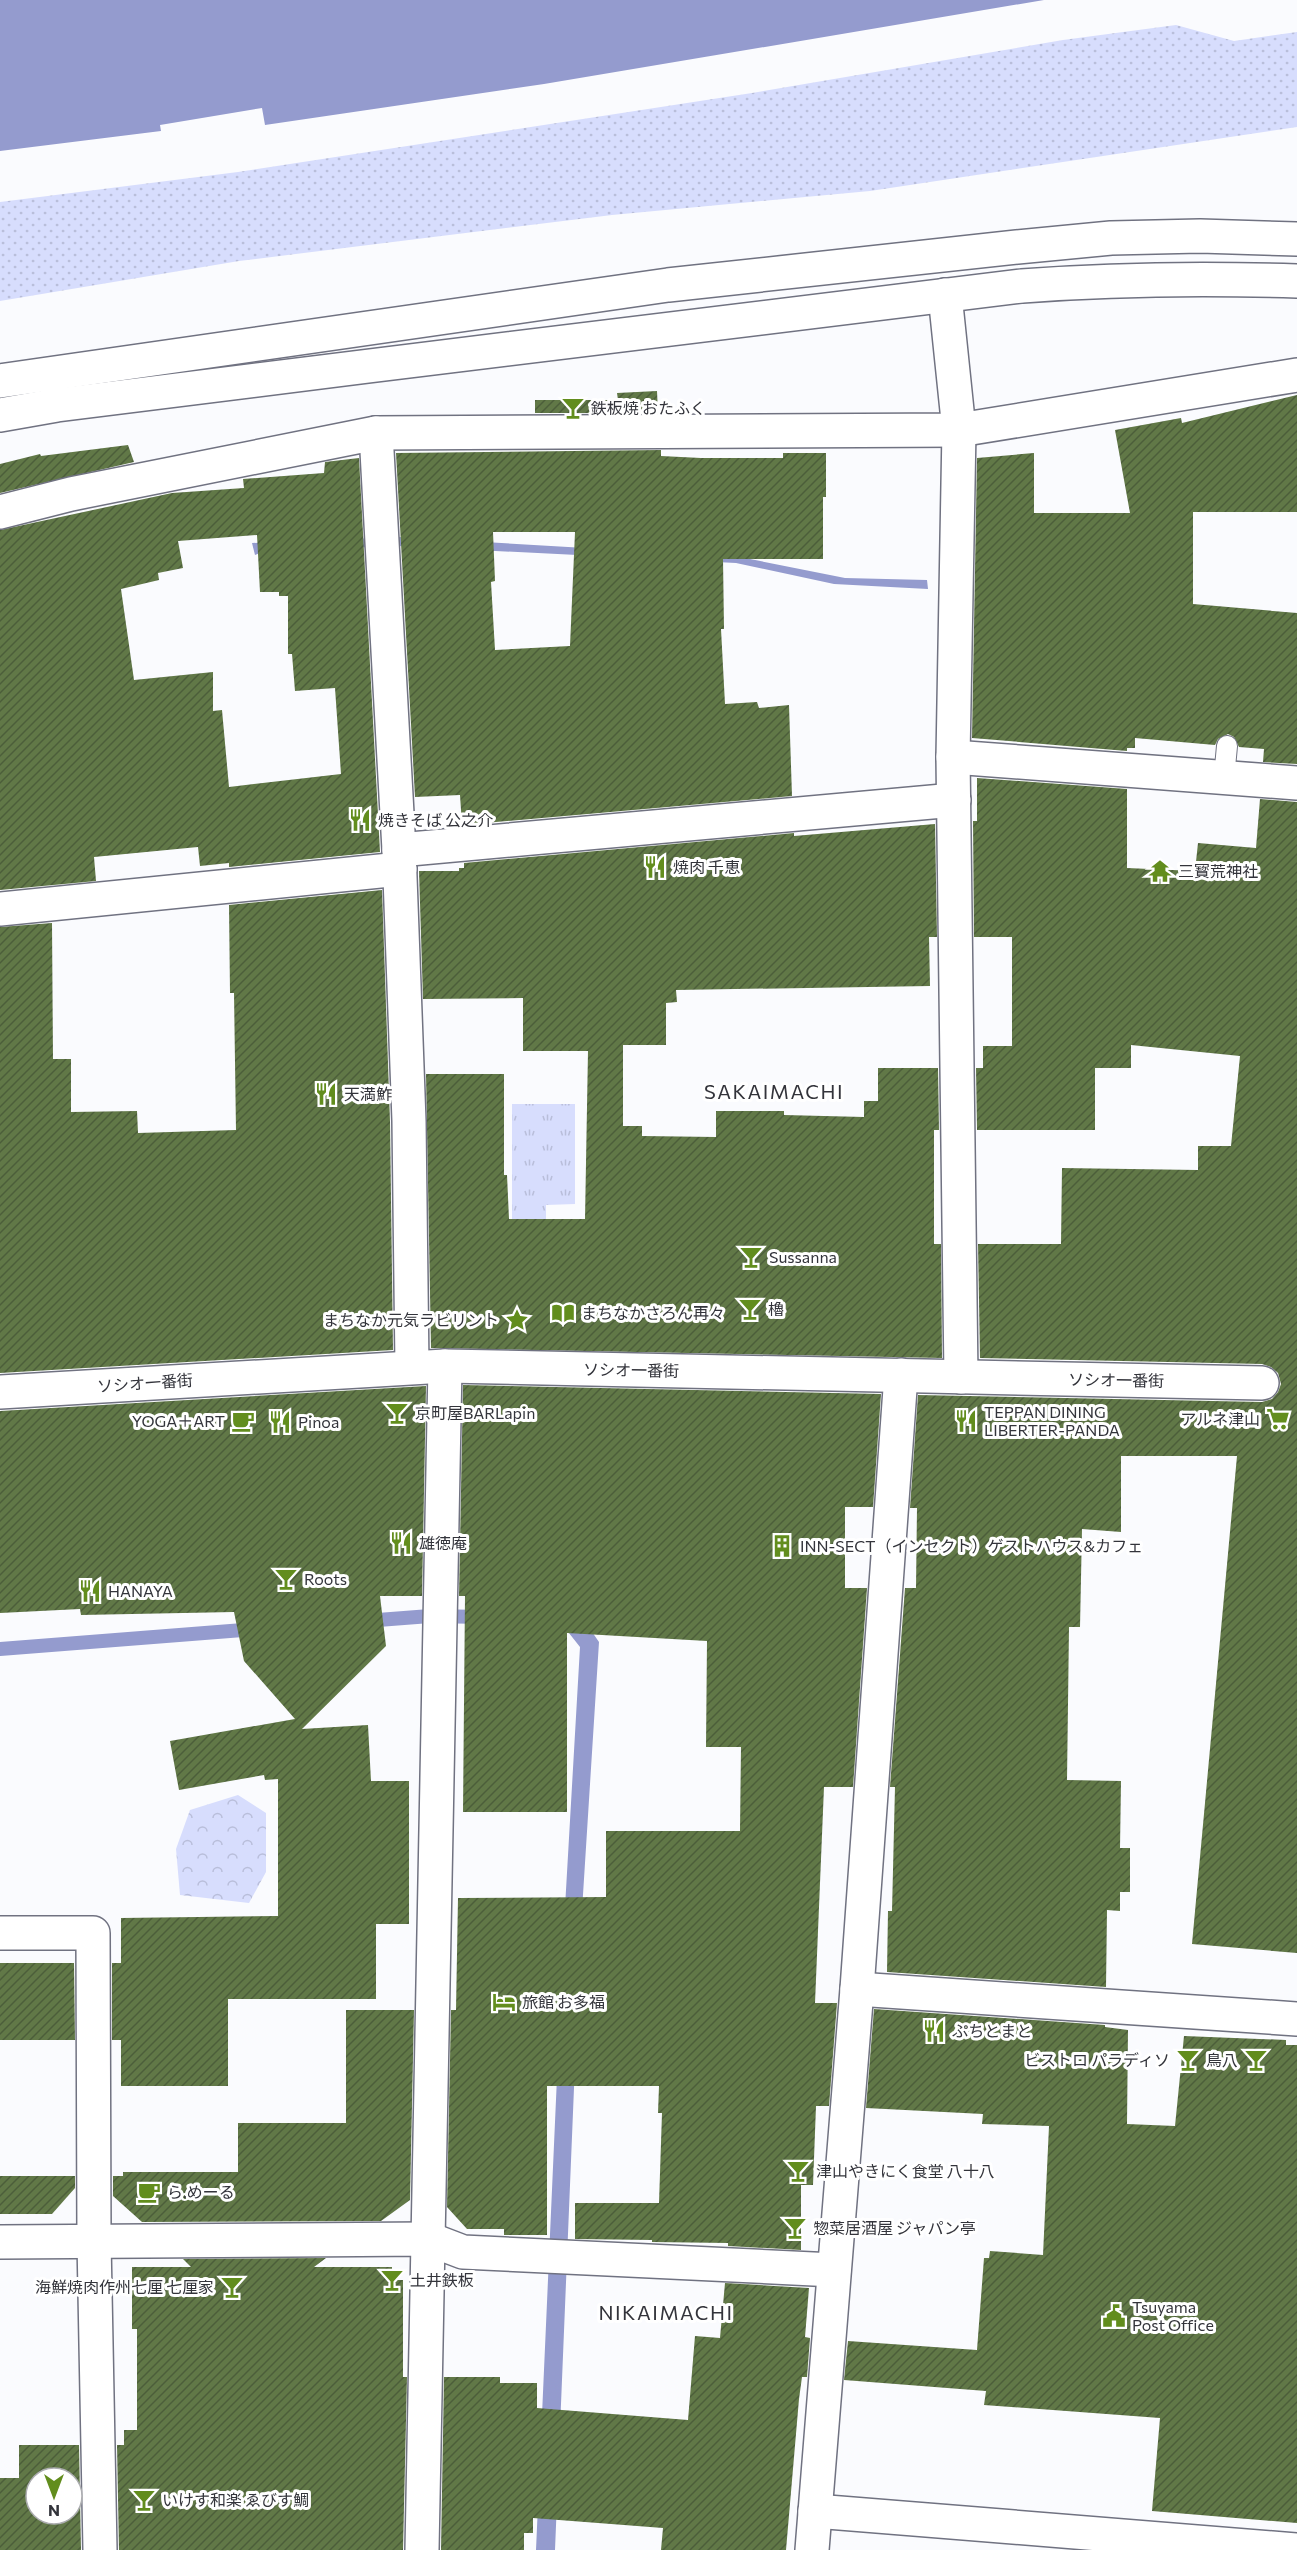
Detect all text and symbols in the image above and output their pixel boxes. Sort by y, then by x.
bar icon: 鉄板焼 おたふく [560,395,586,421]
place label: 鉄板焼 おたふく [591,398,706,417]
restaurant icon: 焼きそば 公之介 [347,807,373,833]
place label: 焼きそば 公之介 [378,810,493,829]
restaurant icon: 焼肉 千恵 [642,854,668,880]
place label: 焼肉 千恵 [673,857,740,876]
temple icon: 三寳荒神社 [1147,858,1173,884]
place label: 三寳荒神社 [1178,861,1258,880]
district label: SAKAIMACHI [704,1079,844,1103]
restaurant icon: 天満鮓 [313,1081,339,1107]
place label: 天満鮓 [344,1084,392,1103]
bar icon: Sussanna [738,1244,764,1270]
place label: Sussanna [769,1247,837,1266]
bar icon: 櫓 [737,1296,763,1322]
place label: 櫓 [768,1299,784,1318]
library icon: まちなかさろん再々 [550,1300,576,1326]
place label: まちなかさろん再々 [581,1303,725,1322]
place icon: まちなか元気ラビリント [504,1307,530,1333]
place label: まちなか元気ラビリント [323,1310,499,1329]
street label: ソシオ一番街 [583,1359,679,1380]
street label: ソシオ一番街 [1068,1369,1164,1390]
street label: ソシオ一番街 [96,1370,194,1395]
bar icon: 京町屋BARLapin [384,1400,410,1426]
place label: TEPPAN DINING LIBERTER-PANDA [984,1402,1120,1439]
place label: 京町屋BARLapin [415,1403,535,1422]
supermarket icon: アルネ津山 [1265,1406,1291,1432]
cafe icon: YOGA＋ART [230,1408,256,1434]
restaurant icon: TEPPAN DINING LIBERTER-PANDA [953,1408,979,1434]
restaurant icon: Pinoa [267,1409,293,1435]
place label: アルネ津山 [1180,1409,1260,1428]
place label: YOGA＋ART [132,1411,225,1430]
place label: Pinoa [298,1412,339,1431]
restaurant icon: 雄徳庵 [388,1530,414,1556]
place label: 雄徳庵 [419,1533,467,1552]
building icon: INN-SECT（インセクト）ゲストハウス&カフェ [769,1533,795,1559]
place label: INN-SECT（インセクト）ゲストハウス&カフェ [800,1536,1143,1555]
bar icon: Roots [273,1566,299,1592]
place label: Roots [304,1569,347,1588]
restaurant icon: HANAYA [77,1578,103,1604]
place label: HANAYA [108,1581,173,1600]
hotel icon: 旅館 お多福 [491,1989,517,2015]
place label: 旅館 お多福 [522,1992,605,2011]
restaurant icon: ぷちとまと [921,2018,947,2044]
place label: ぷちとまと [952,2021,1032,2040]
bar icon: ビストロ パラディソ [1175,2047,1201,2073]
bar icon: 鳥八 [1243,2047,1269,2073]
place label: ビストロ パラディソ [1024,2050,1170,2069]
place label: 鳥八 [1206,2050,1238,2069]
bar icon: 津山やきにく食堂 八十八 [785,2158,811,2184]
place label: 津山やきにく食堂 八十八 [816,2161,995,2180]
cafe icon: ら.めーる [136,2179,162,2205]
place label: ら.めーる [167,2182,235,2201]
bar icon: 惣菜居酒屋 ジャパン亭 [782,2215,808,2241]
place label: 惣菜居酒屋 ジャパン亭 [813,2218,976,2237]
bar icon: 土井鉄板 [379,2267,405,2293]
place label: 土井鉄板 [410,2270,474,2289]
bar icon: 海鮮焼肉作州七厘 七厘家 [219,2274,245,2300]
place label: 海鮮焼肉作州七厘 七厘家 [35,2277,214,2296]
place label: Tsuyama Post Office [1132,2297,1214,2334]
district label: NIKAIMACHI [598,2300,734,2324]
public building icon: Tsuyama Post Office [1101,2303,1127,2329]
north arrow [24,2466,84,2526]
bar icon: いけす和楽 ゑびす鯛 [131,2487,157,2513]
place label: いけす和楽 ゑびす鯛 [162,2490,309,2509]
text: N [48,2502,60,2521]

